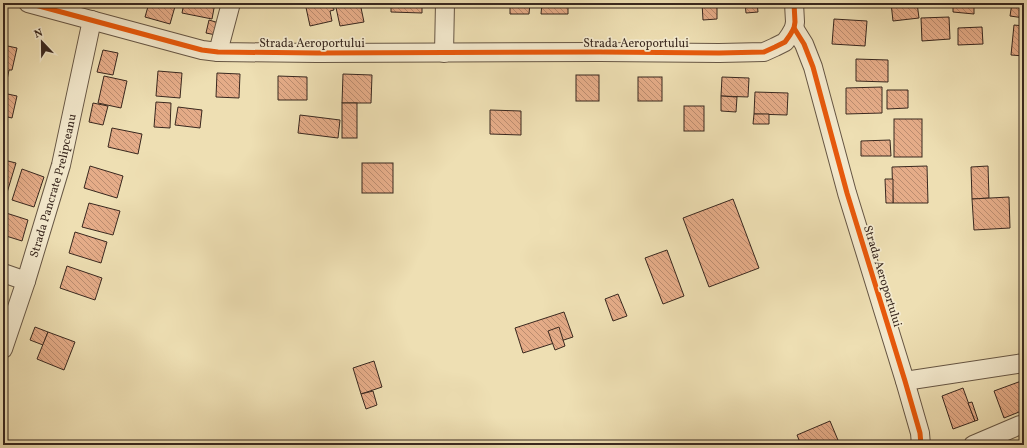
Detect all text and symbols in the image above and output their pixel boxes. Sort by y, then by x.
north arrow [22,22,62,62]
text: N [32,26,45,43]
street label: Strada Aeroportului [259,36,365,52]
street label: Strada Aeroportului [583,36,689,52]
street label: Strada Pancrate Prelipceanu [27,112,81,260]
street label: Strada Aeroportului [859,223,905,329]

